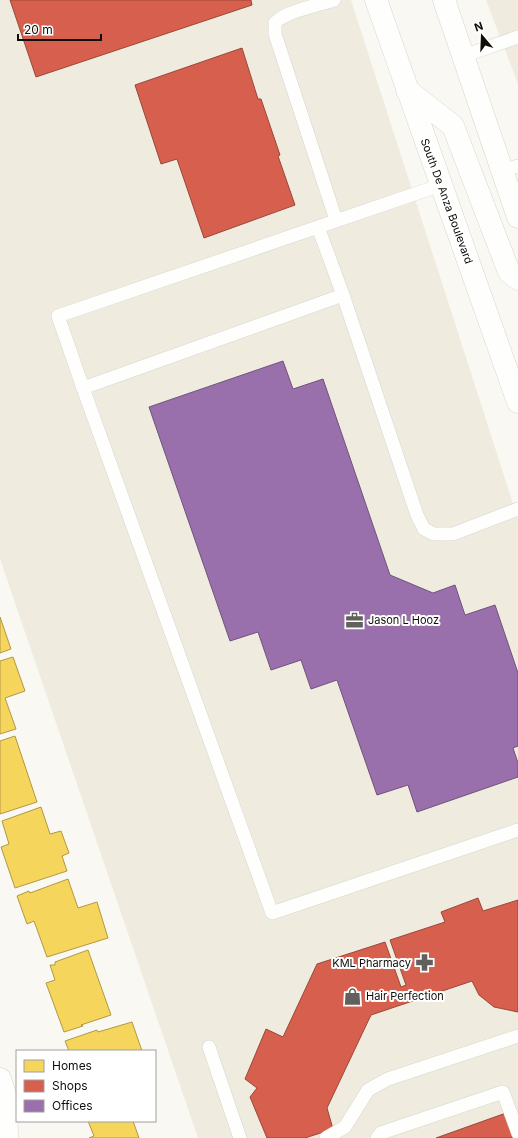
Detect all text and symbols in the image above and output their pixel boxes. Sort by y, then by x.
scale bar [18,16,101,42]
north arrow [462,16,502,56]
text: N [472,19,485,35]
text: 20 m [24,22,53,37]
street label: South De Anza Boulevard [418,136,476,266]
office icon: Jason L Hooz [345,610,365,630]
place label: Jason L Hooz [368,613,439,627]
pharmacy icon: KML Pharmacy [414,953,434,973]
place label: KML Pharmacy [332,956,411,970]
shop icon: Hair Perfection [343,986,363,1006]
place label: Hair Perfection [366,989,444,1003]
legend [16,1050,156,1122]
text: Homes [52,1058,92,1073]
text: Shops [52,1078,88,1093]
text: Offices [52,1098,93,1113]

